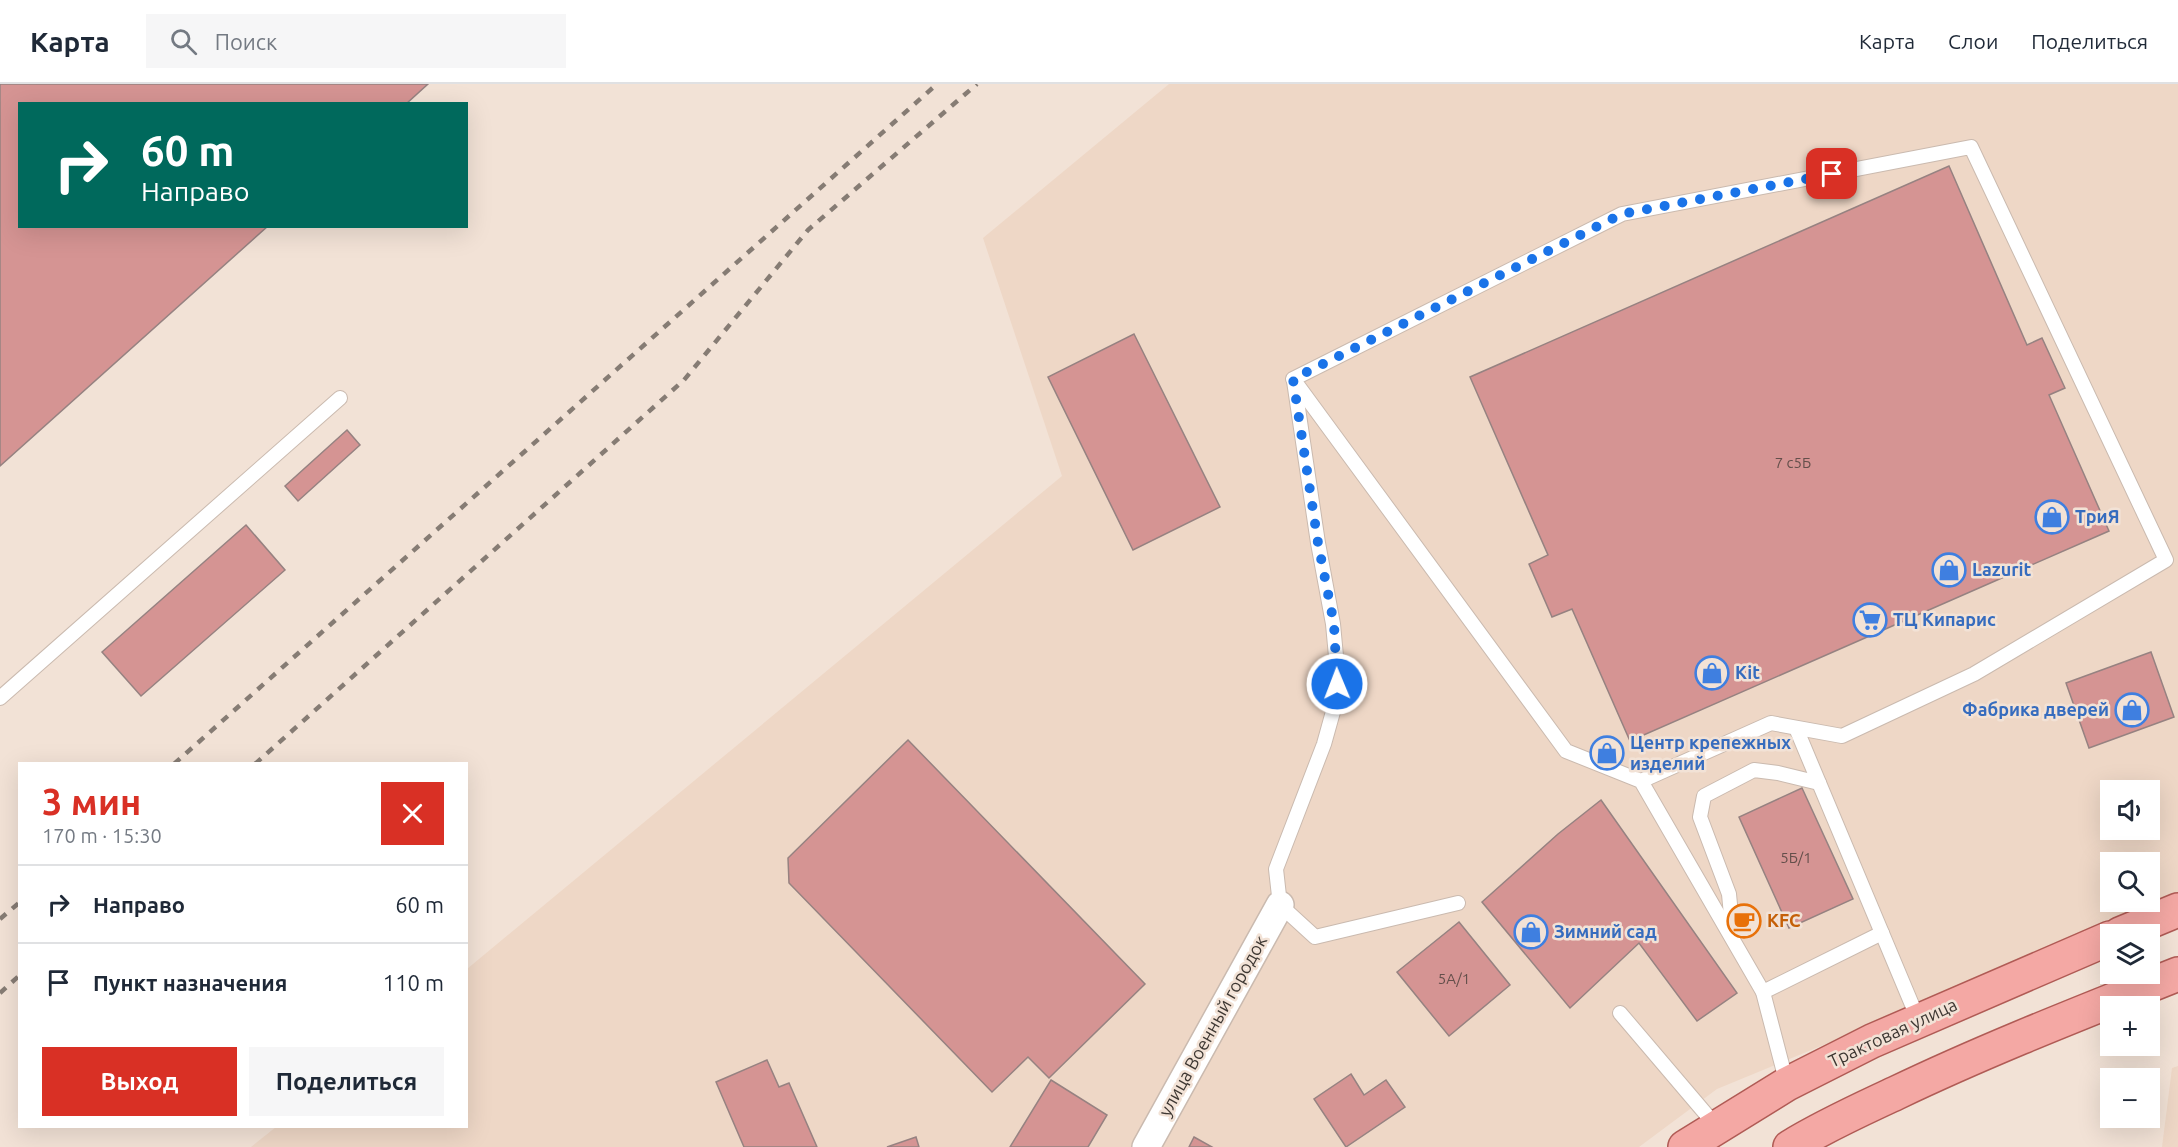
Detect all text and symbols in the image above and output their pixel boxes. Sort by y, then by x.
search box [146,14,566,68]
icon: search [167,25,200,58]
text: Карта [30,26,110,57]
text: Поиск [215,29,277,54]
text: Карта [1859,29,1915,53]
text: Слои [1948,29,1998,53]
text: Поделиться [2031,29,2148,53]
icon: right [42,126,120,204]
text: 60 m [141,127,235,174]
pin [1806,148,1857,199]
icon: arrive [1815,157,1848,190]
text: Направо [141,176,250,206]
house number: 7 с5Б [1775,454,1811,471]
shop icon: ТриЯ [2034,499,2070,535]
place label: ТриЯ [2075,506,2120,526]
shop icon: Lazurit [1931,552,1967,588]
place label: Lazurit [1972,559,2032,579]
supermarket icon: ТЦ Кипарис [1852,602,1888,638]
place label: ТЦ Кипарис [1893,609,1996,629]
position arrow [1305,652,1369,716]
shop icon: Kit [1694,655,1730,691]
place label: Kit [1735,662,1760,682]
shop icon: Фабрика дверей [2114,692,2150,728]
place label: Фабрика дверей [1962,699,2109,719]
place label: Центр крепежных изделий [1630,732,1791,773]
shop icon: Центр крепежных изделий [1589,735,1625,771]
map controls [2100,780,2160,1128]
button: sound [2100,780,2160,840]
text: 3 мин [42,781,141,822]
button: close [381,782,444,845]
text: 170 m · 15:30 [42,824,162,847]
house number: 5Б/1 [1780,849,1812,866]
button: search [2100,852,2160,912]
icon: right [42,888,75,921]
text: Направо [93,892,185,917]
text: 60 m [395,892,444,917]
cafe icon: KFC [1726,903,1762,939]
place label: KFC [1767,910,1801,930]
shop icon: Зимний сад [1513,914,1549,950]
place label: Зимний сад [1554,921,1657,941]
button: layers [2100,924,2160,984]
street label: улица Военный городок [1154,932,1270,1119]
icon: arrive [42,966,75,999]
text: Пункт назначения [93,970,287,995]
text: 110 m [383,970,444,995]
house number: 5А/1 [1438,970,1470,987]
street label: Трактовая улица [1825,994,1960,1071]
button: + [2100,996,2160,1056]
button: Выход [42,1047,237,1116]
button: Поделиться [249,1047,444,1116]
button: − [2100,1068,2160,1128]

